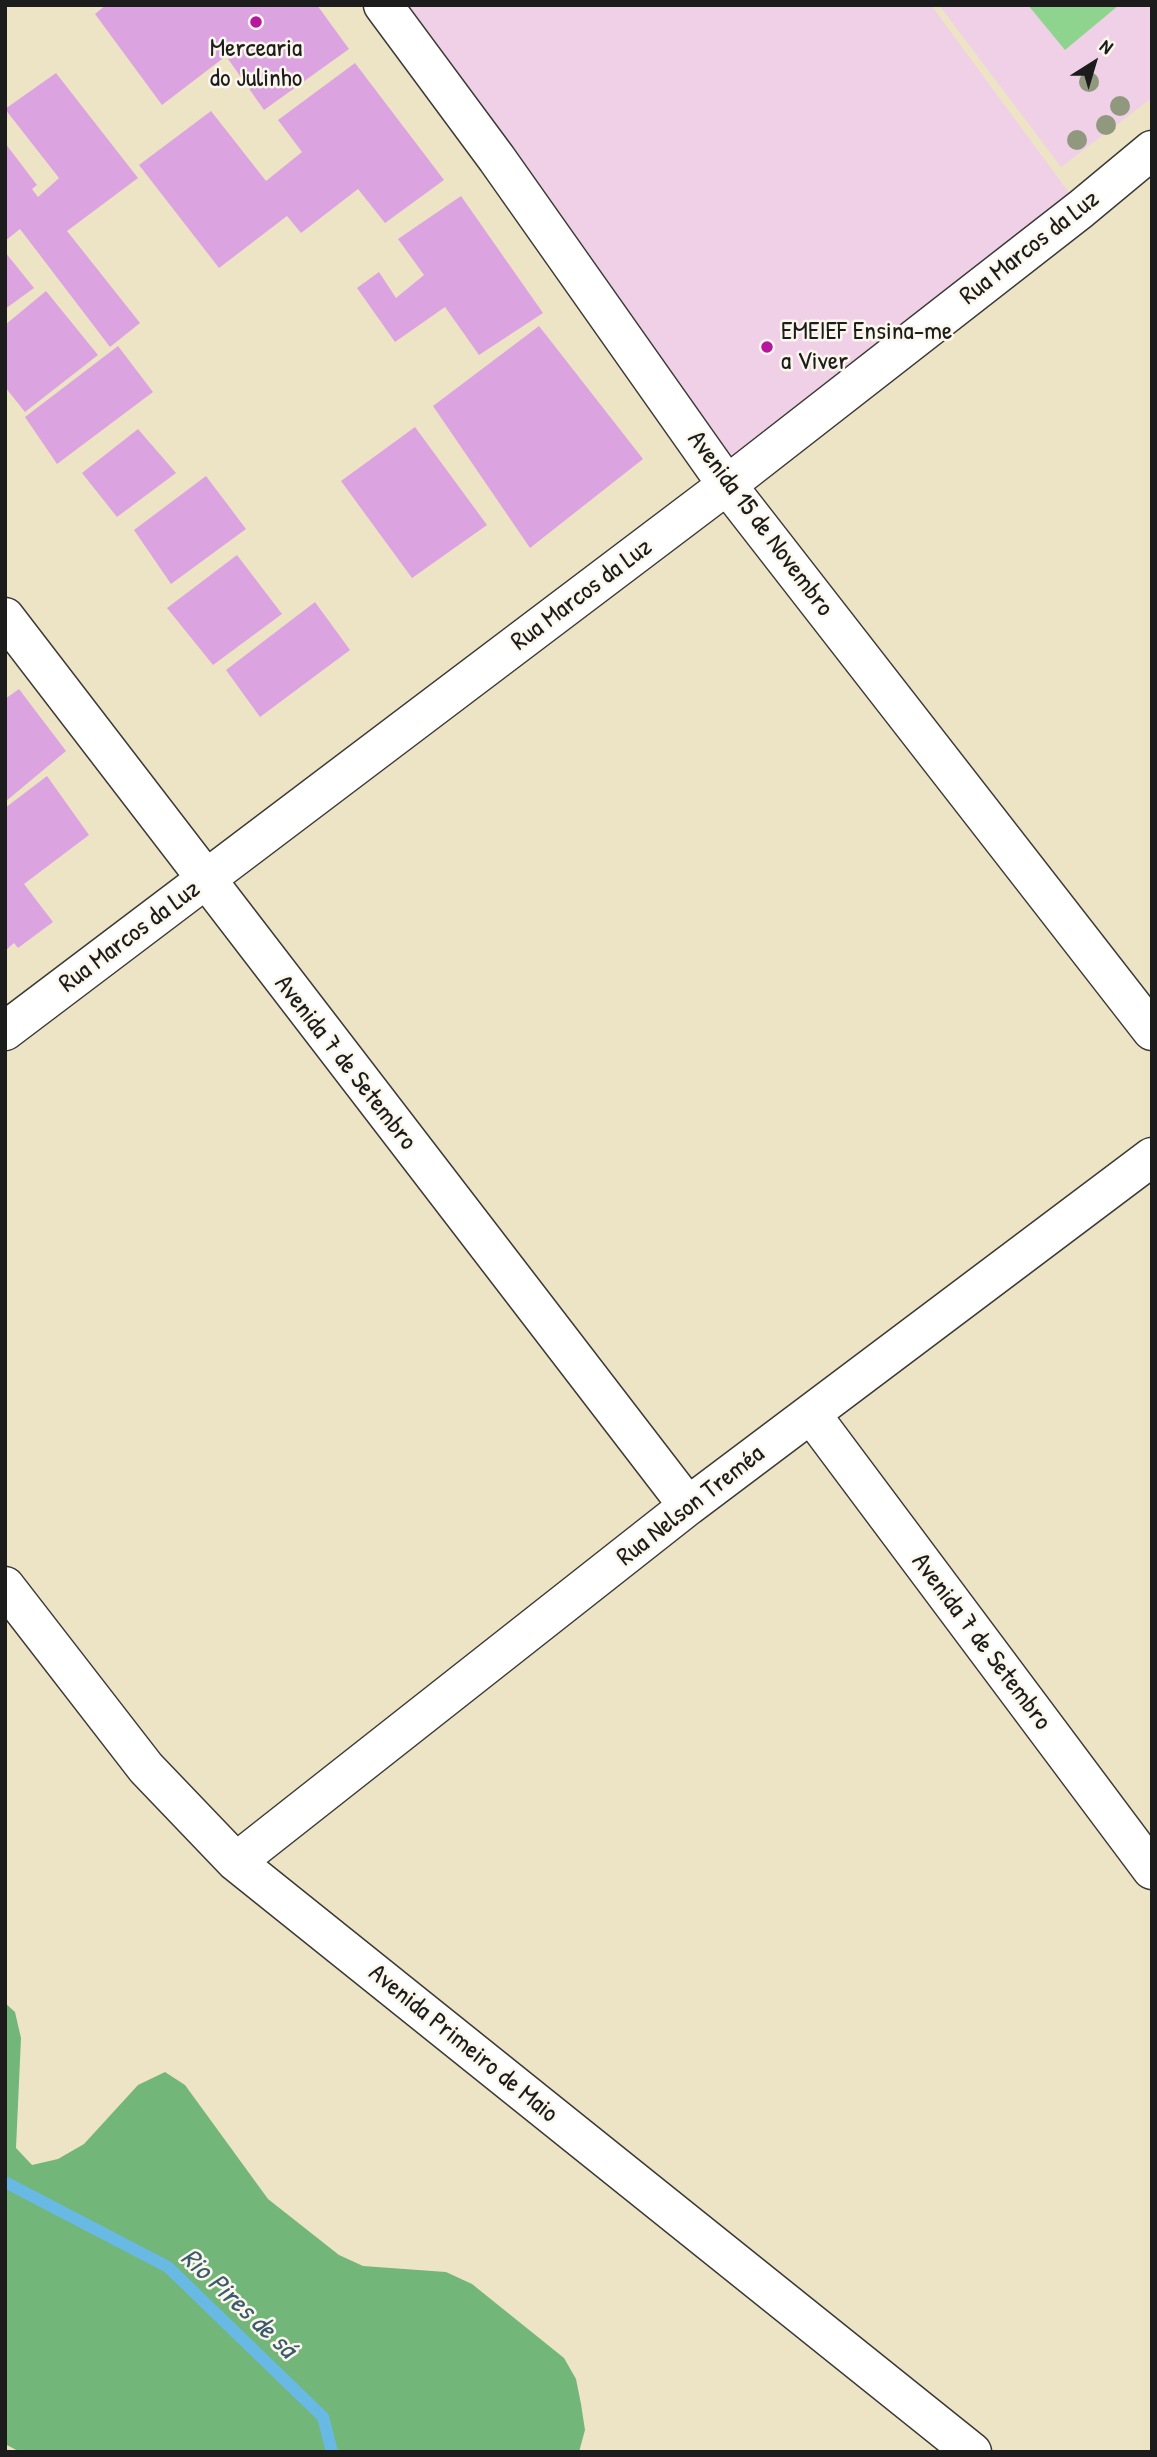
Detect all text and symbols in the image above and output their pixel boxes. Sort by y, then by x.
marker: Mercearia do Julinho [248,14,264,30]
north arrow [1059,28,1129,98]
place label: Mercearia do Julinho [210,33,302,94]
text: N [1095,33,1118,60]
street label: Rua Marcos da Luz [954,184,1106,312]
place label: EMEIEF Ensina-me a Viver [781,316,952,378]
marker: EMEIEF Ensina-me a Viver [759,339,775,355]
street label: Avenida 15 de Novembro [680,425,840,623]
street label: Rua Marcos da Luz [505,532,659,658]
street label: Rua Marcos da Luz [53,874,207,1000]
street label: Avenida 7 de Setembro [267,969,423,1157]
street label: Rua Nelson Treméa [611,1439,771,1573]
street label: Avenida 7 de Setembro [904,1548,1058,1736]
street label: Avenida Primeiro de Maio [362,1958,564,2130]
water label: Rio Pires de sá [173,2242,303,2366]

